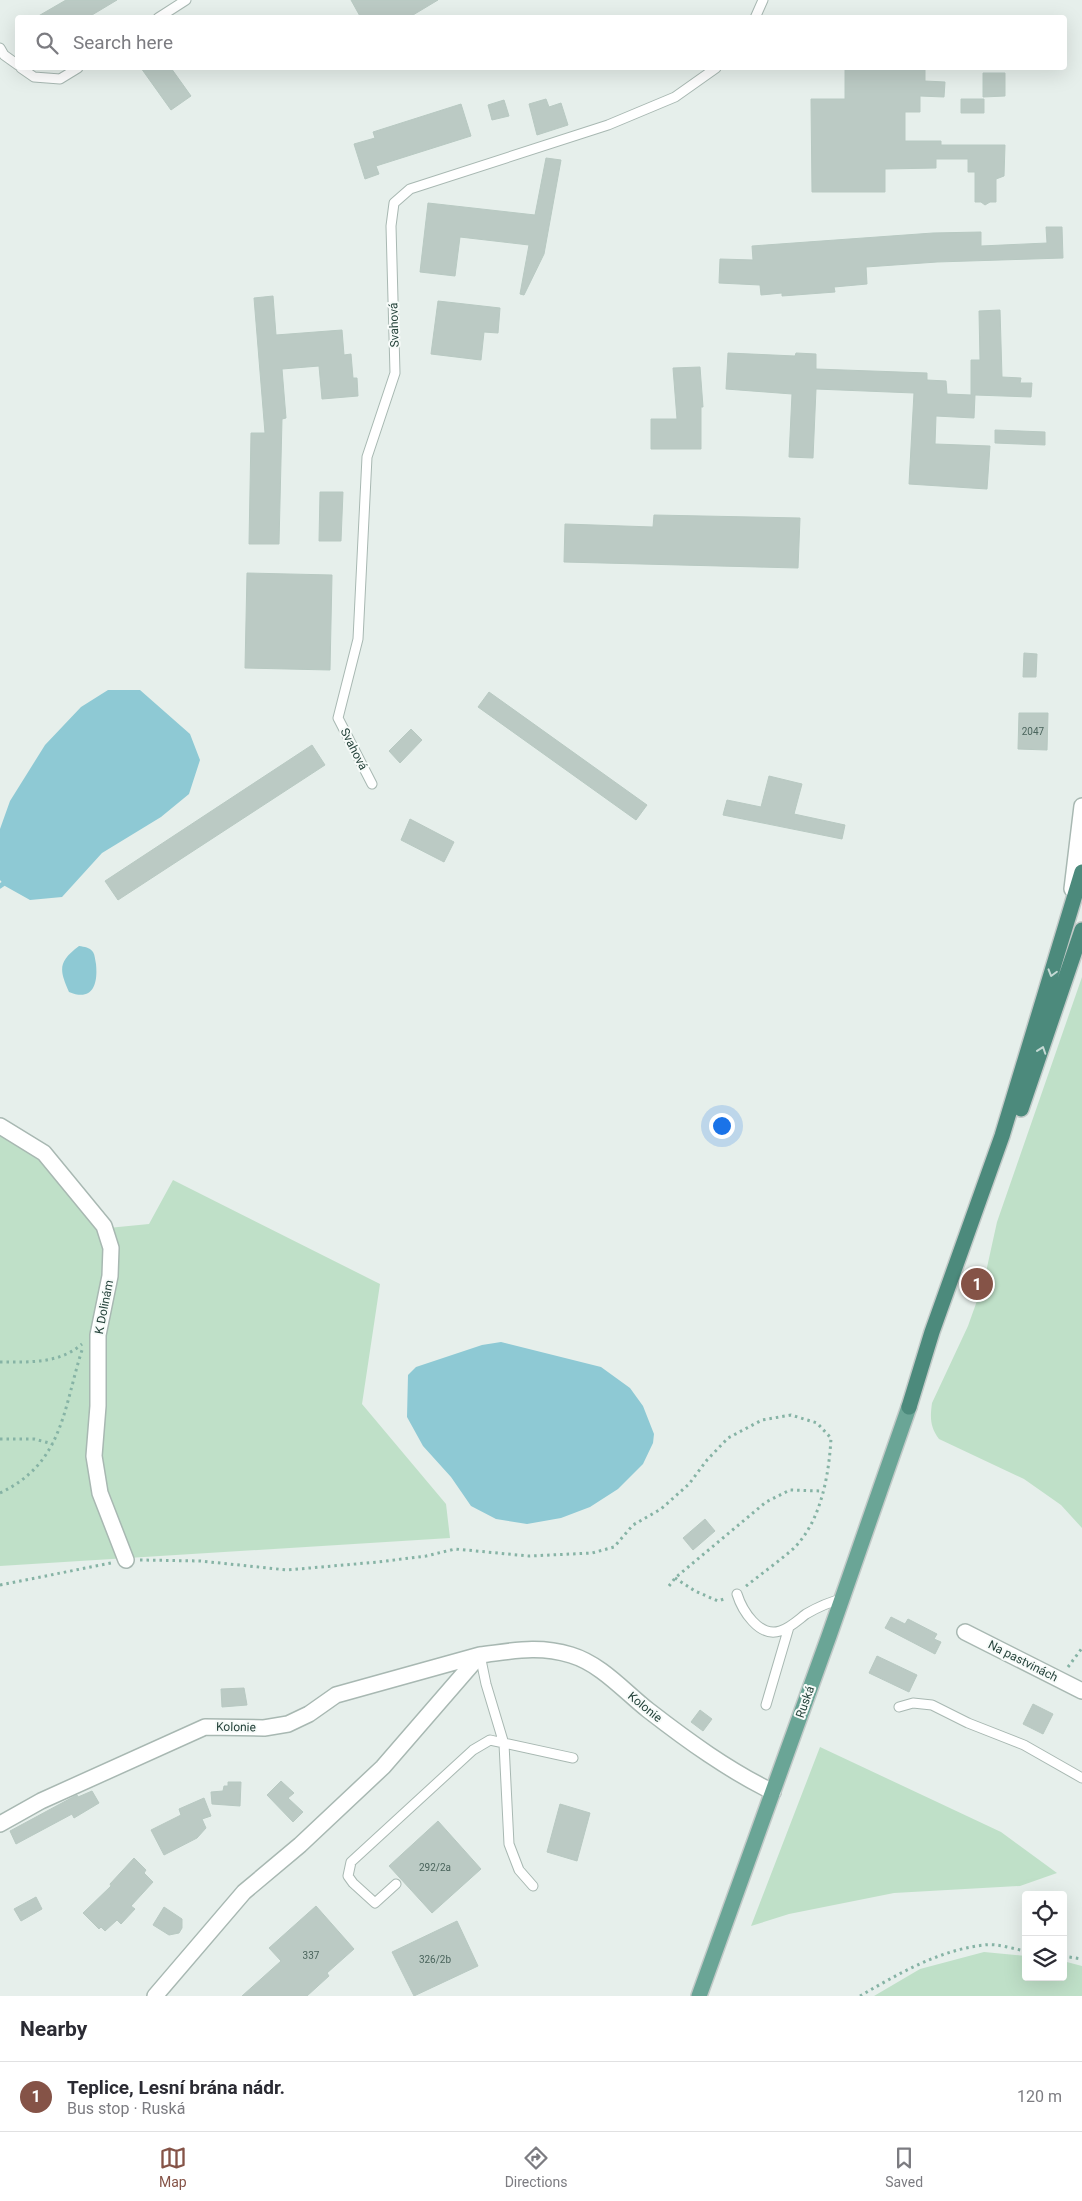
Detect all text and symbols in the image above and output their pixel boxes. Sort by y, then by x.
search box [15,15,1067,70]
icon: search [33,29,61,57]
text: Search here [73,31,173,54]
street label: Svahová [386,302,402,348]
street label: Svahová [338,726,370,772]
house number: 2047 [1022,726,1045,737]
one-way arrow [1048,968,1058,976]
one-way arrow [1036,1046,1046,1055]
your location [709,1113,735,1139]
pin: 1 [961,1265,993,1303]
street label: K Dolinám [92,1279,116,1335]
street label: Na pastvinách [986,1637,1060,1685]
street label: Ruská [793,1684,817,1720]
street label: Kolonie [625,1689,665,1725]
street label: Kolonie [216,1720,256,1734]
house number: 292/2a [419,1862,451,1873]
map controls [1022,1891,1067,1981]
button: locate [1022,1891,1067,1936]
button: layers [1022,1936,1067,1981]
house number: 337 [303,1950,320,1961]
house number: 326/2b [419,1954,451,1965]
text: Nearby [20,2017,87,2041]
text: Teplice, Lesní brána nádr. [67,2076,285,2099]
text: 1 [31,2087,41,2106]
text: 120 m [1017,2087,1062,2106]
text: Bus stop · Ruská [67,2099,185,2118]
tab: Map [159,2144,187,2190]
tab: Directions [505,2144,568,2190]
tab: Saved [885,2144,923,2190]

